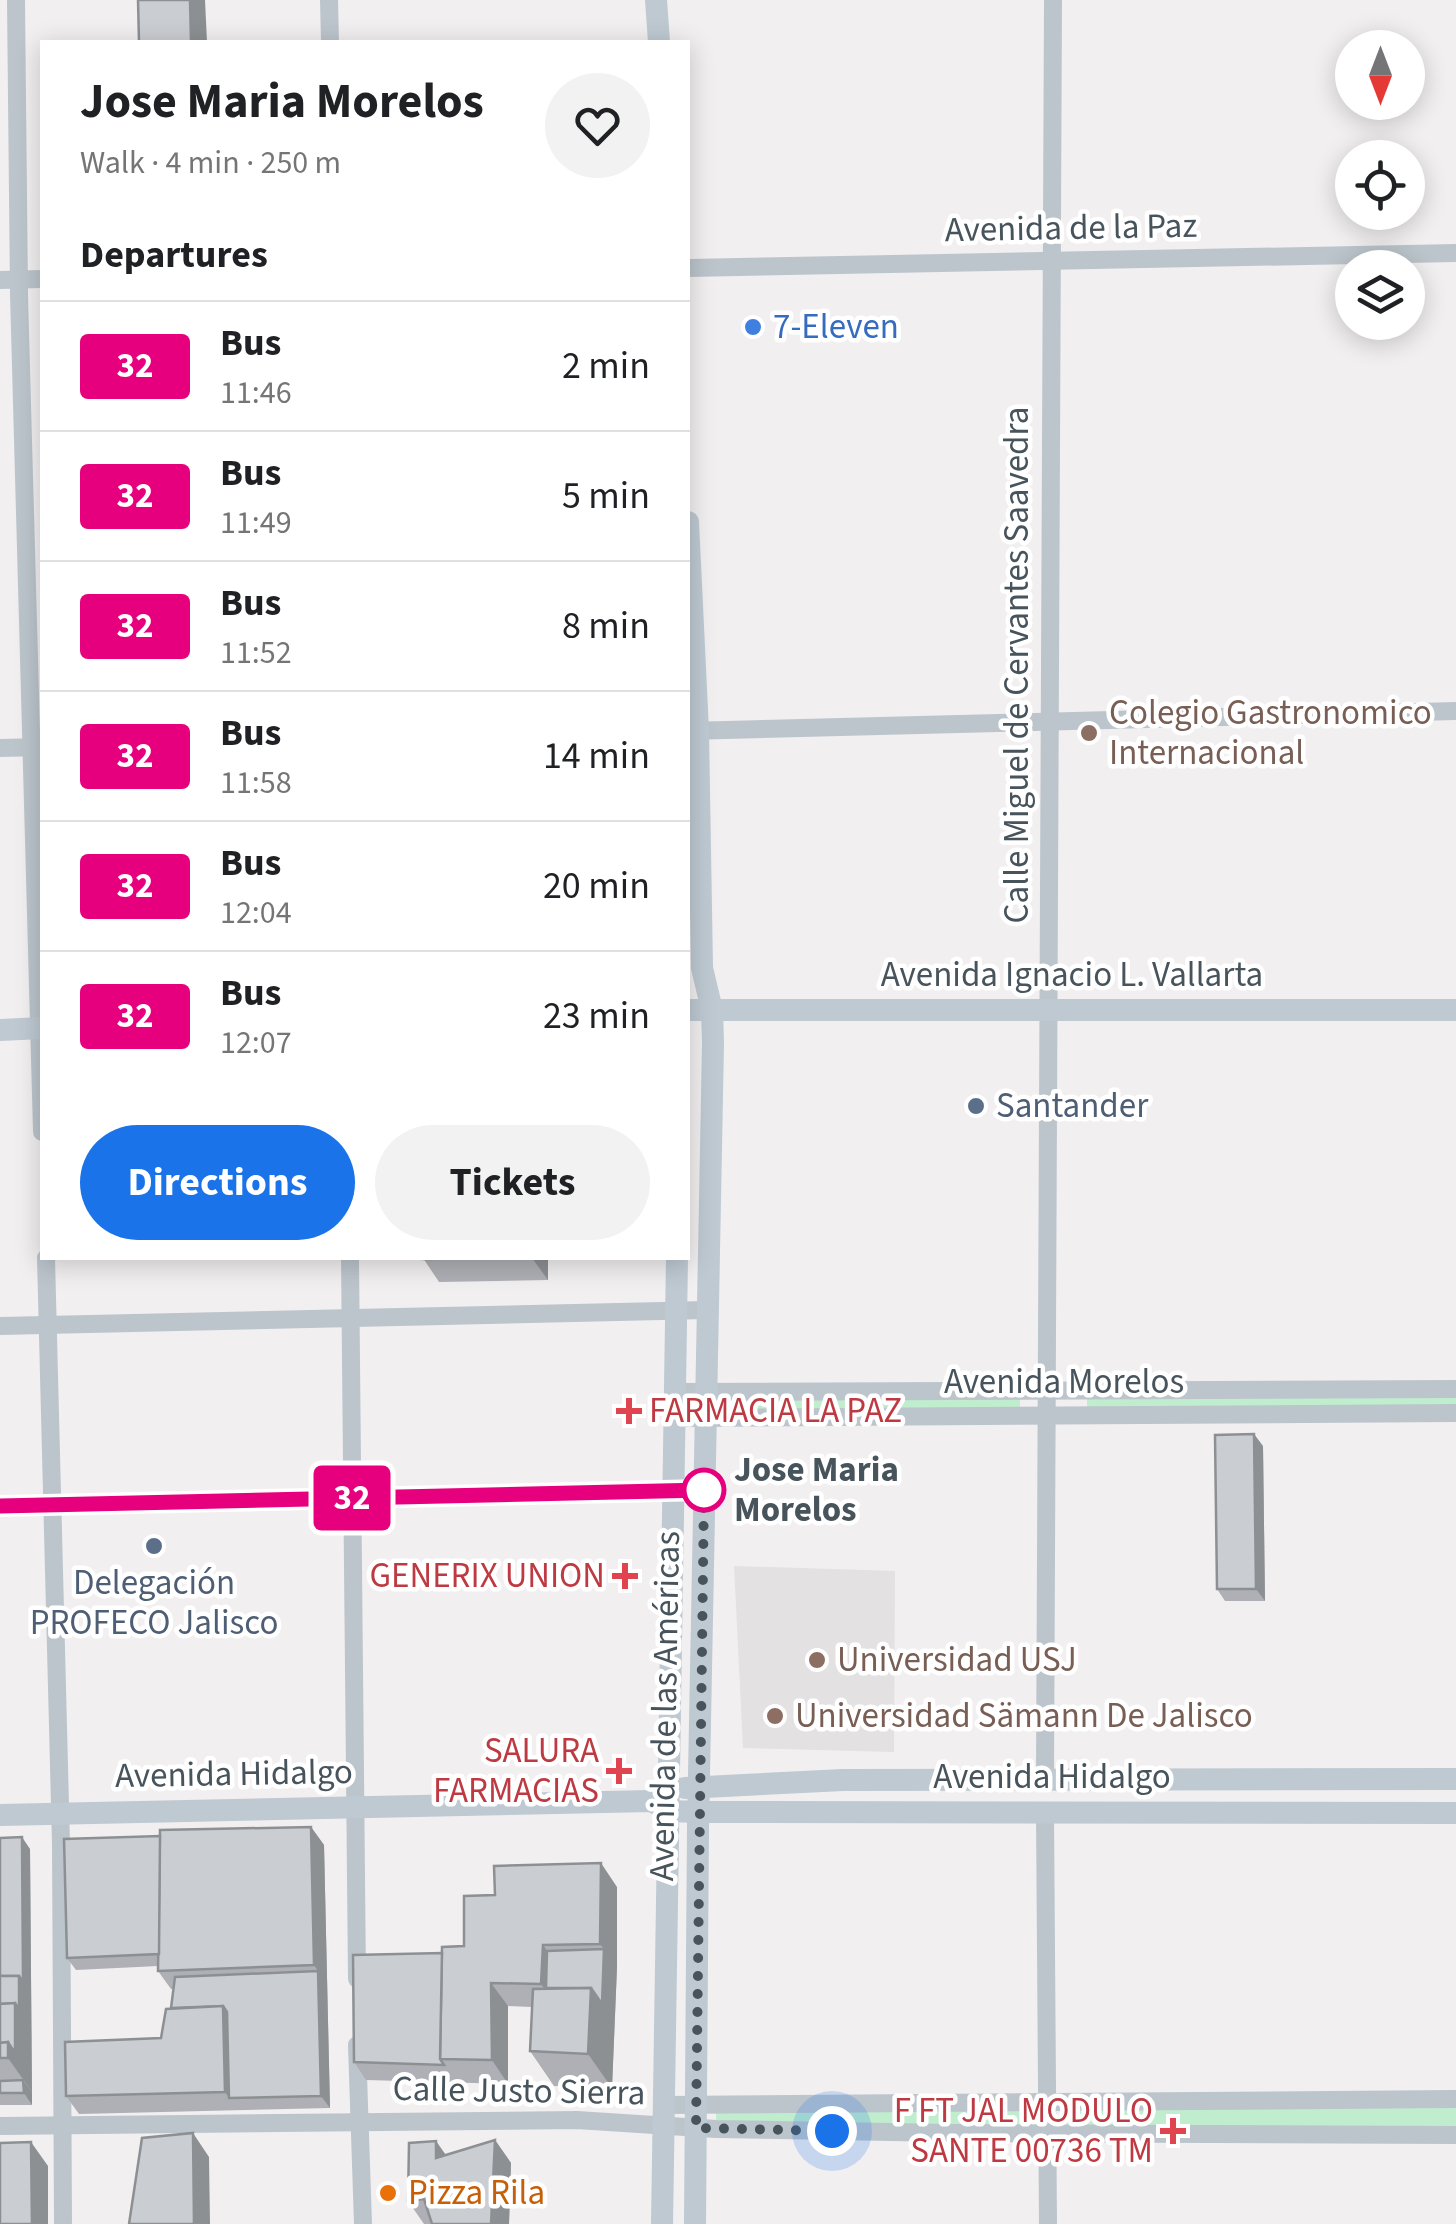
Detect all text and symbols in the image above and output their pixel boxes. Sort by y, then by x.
north arrow [1335,30,1425,120]
map controls [1335,30,1425,340]
text: Jose Maria Morelos [80,68,484,136]
button: heart [545,73,650,178]
text: Walk · 4 min · 250 m [80,140,341,186]
button: locate [1335,140,1425,230]
street label: Avenida de la Paz [944,201,1198,255]
text: Departures [80,228,268,282]
button: layers [1335,250,1425,340]
place label: 7-Eleven [773,302,899,352]
text: Bus [220,316,281,370]
marker: 7-Eleven [742,316,764,338]
text: 2 min [562,339,650,393]
text: 32 [117,341,153,391]
text: 11:46 [220,370,292,416]
street label: Calle Miguel de Cervantes Saavedra [992,407,1042,923]
text: Bus [220,446,281,500]
text: 5 min [562,469,650,523]
text: 32 [117,471,153,521]
text: 11:49 [220,500,292,546]
text: Bus [220,576,281,630]
text: 8 min [562,599,650,653]
text: 32 [117,601,153,651]
text: 11:52 [220,630,292,676]
place label: Colegio Gastronomico Internacional [1109,688,1432,778]
text: Bus [220,706,281,760]
marker: Colegio Gastronomico Internacional [1078,722,1100,744]
text: 14 min [543,729,650,783]
text: 32 [117,731,153,781]
text: 11:58 [220,760,292,806]
text: Bus [220,836,281,890]
text: 20 min [543,859,650,913]
text: 32 [117,861,153,911]
text: 12:04 [220,890,292,936]
street label: Avenida Ignacio L. Vallarta [881,950,1263,1000]
text: Bus [220,966,281,1020]
text: 23 min [543,989,650,1043]
text: 32 [117,991,153,1041]
text: 12:07 [220,1020,292,1066]
place label: Santander [996,1081,1149,1131]
marker: Santander [965,1095,987,1117]
button: Directions [80,1125,355,1240]
button: Tickets [375,1125,650,1240]
street label: Avenida Morelos [944,1357,1184,1407]
place label: FARMACIA LA PAZ [649,1386,902,1436]
marker: FARMACIA LA PAZ [618,1400,640,1422]
place label: Jose Maria Morelos [734,1445,899,1535]
line badge: 32 [307,1466,397,1530]
marker: Jose Maria Morelos [683,1469,725,1511]
text: 32 [334,1473,370,1523]
street label: Avenida de las Américas [637,1530,693,1882]
marker: Delegación PROFECO Jalisco [143,1535,165,1557]
place label: GENERIX UNION [369,1551,605,1601]
place label: Delegación PROFECO Jalisco [30,1558,278,1648]
marker: GENERIX UNION [614,1565,636,1587]
place label: Universidad USJ [837,1635,1077,1685]
marker: Universidad USJ [806,1649,828,1671]
place label: Universidad Sämann De Jalisco [795,1691,1253,1741]
marker: Universidad Sämann De Jalisco [764,1705,786,1727]
place label: SALURA FARMACIAS [433,1726,599,1816]
street label: Avenida Hidalgo [115,1747,353,1801]
street label: Avenida Hidalgo [933,1752,1171,1802]
marker: SALURA FARMACIAS [608,1760,630,1782]
street label: Calle Justo Sierra [392,2064,646,2118]
place label: F FT JAL MODULO SANTE 00736 TM [894,2086,1153,2176]
your location [807,2106,857,2156]
marker: F FT JAL MODULO SANTE 00736 TM [1162,2120,1184,2142]
place label: Pizza Rila [408,2168,545,2218]
marker: Pizza Rila [377,2182,399,2204]

